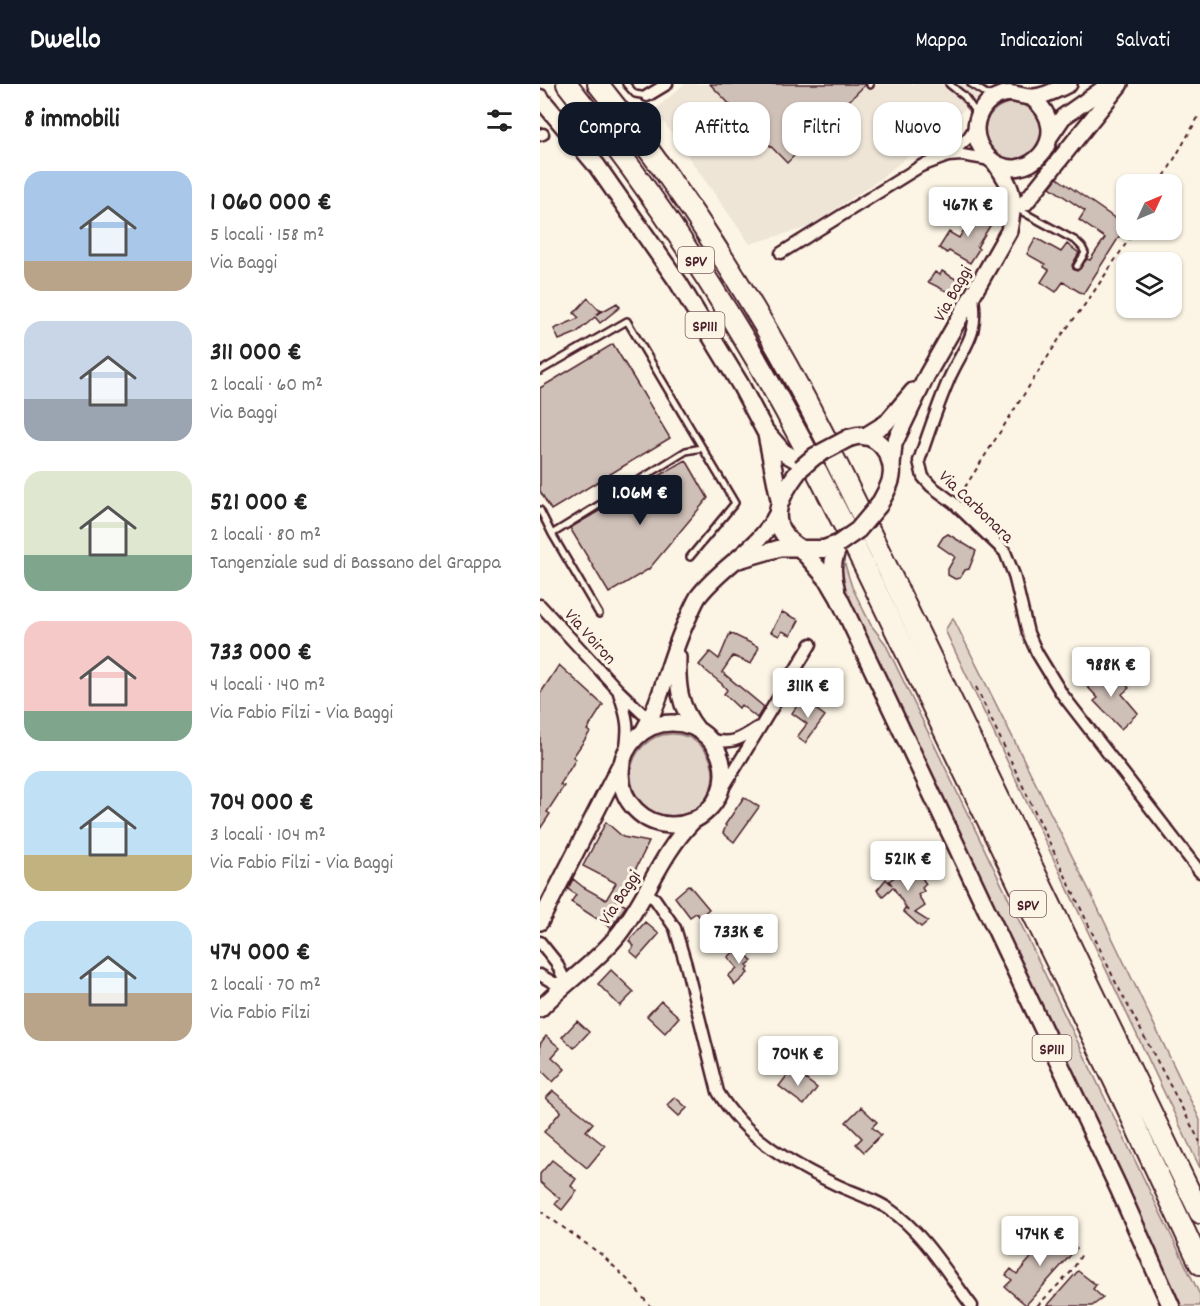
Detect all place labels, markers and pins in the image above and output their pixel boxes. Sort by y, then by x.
pin: 467K € [919,187,1017,238]
pin: 1.06M € [585,475,695,526]
pin: 988K € [1062,647,1160,698]
pin: 311K € [759,668,857,719]
pin: 521K € [859,841,957,892]
pin: 733K € [690,914,788,965]
pin: 704K € [749,1036,847,1087]
pin: 474K € [991,1216,1089,1267]

